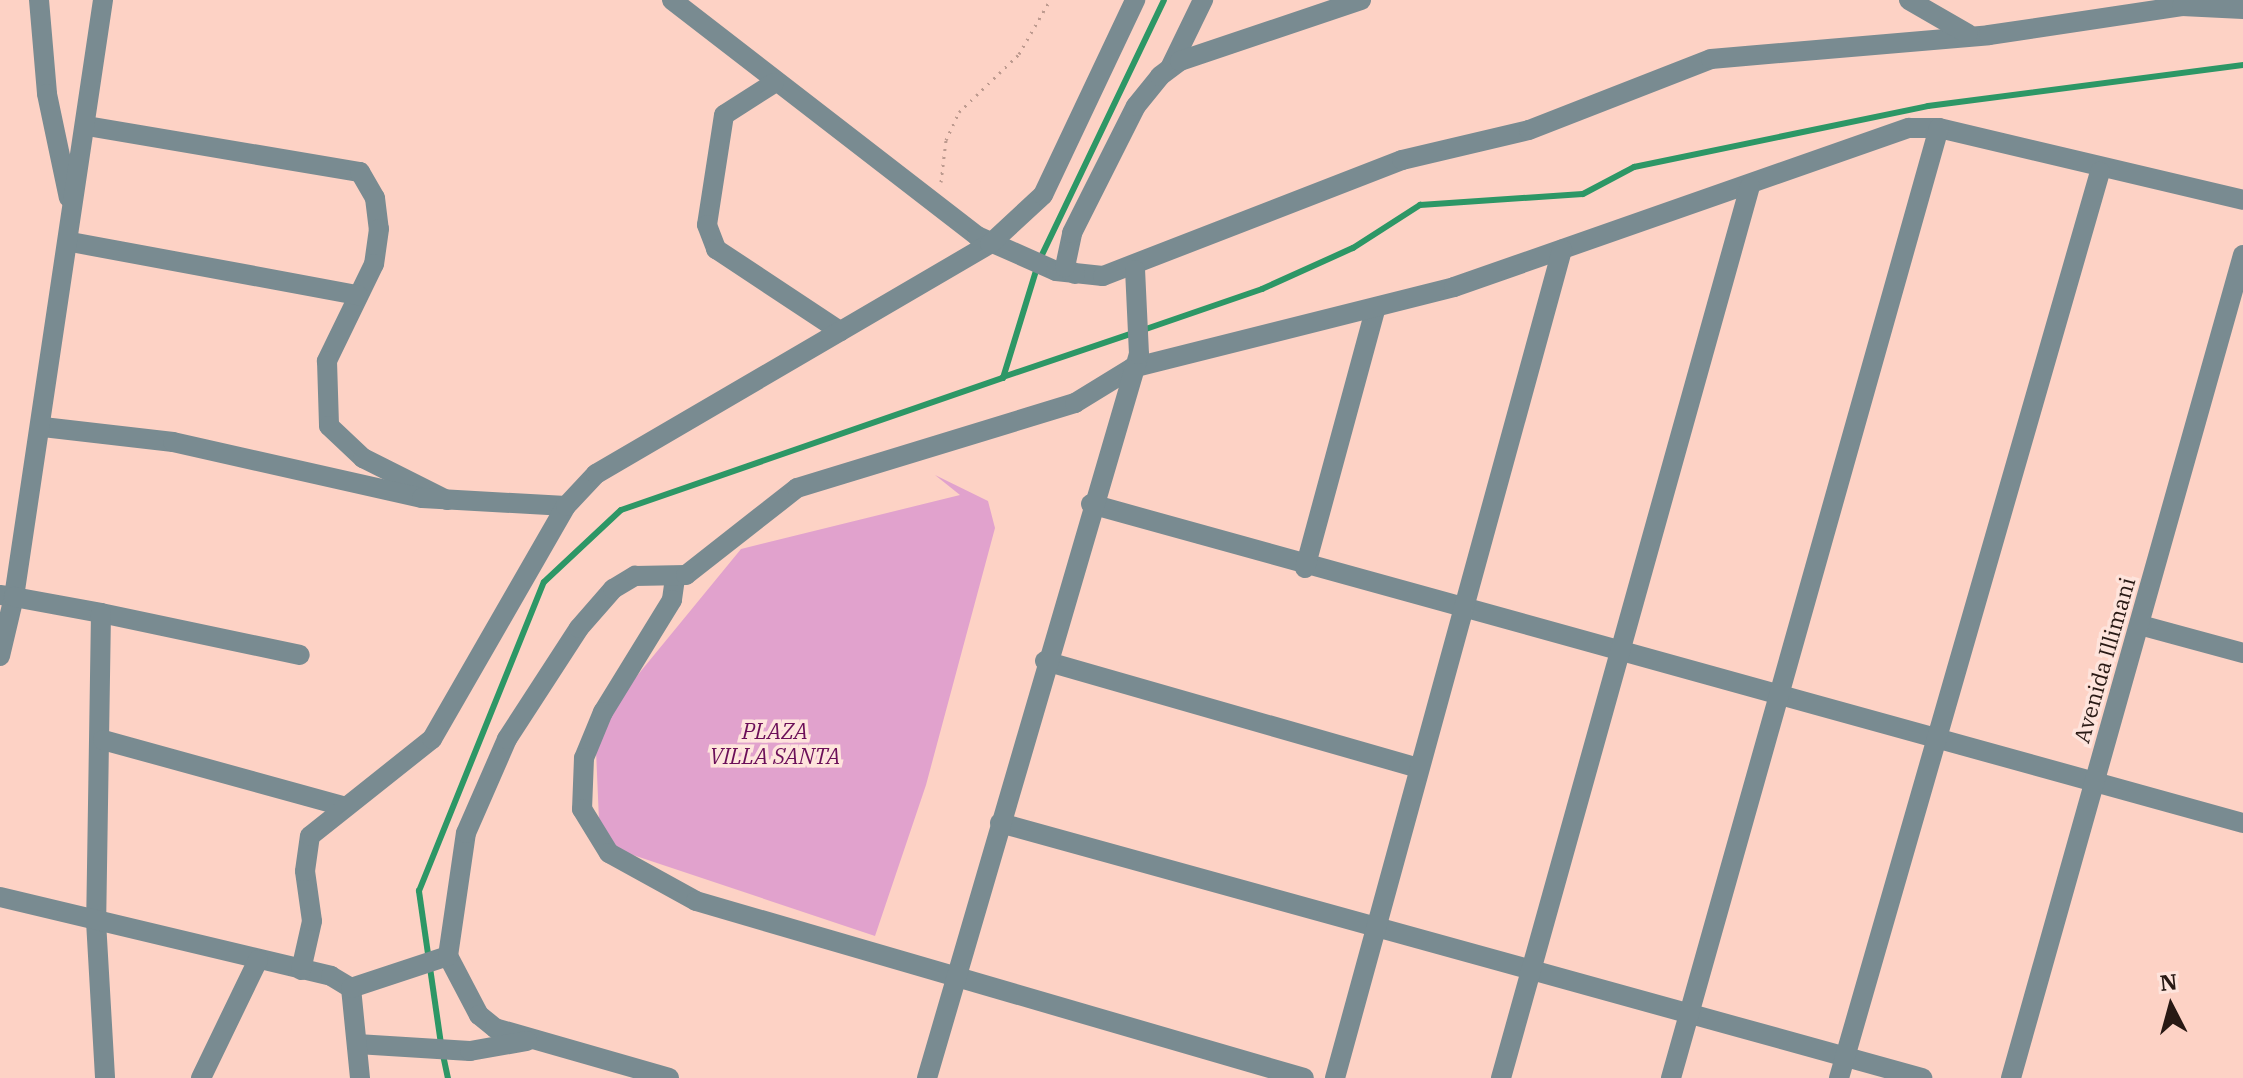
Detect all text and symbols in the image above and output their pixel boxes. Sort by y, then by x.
street label: Avenida Illimani [2068,574,2140,746]
park label: PLAZA VILLA SANTA [710,717,840,768]
north arrow [2131,966,2211,1046]
text: N [2158,966,2179,997]

